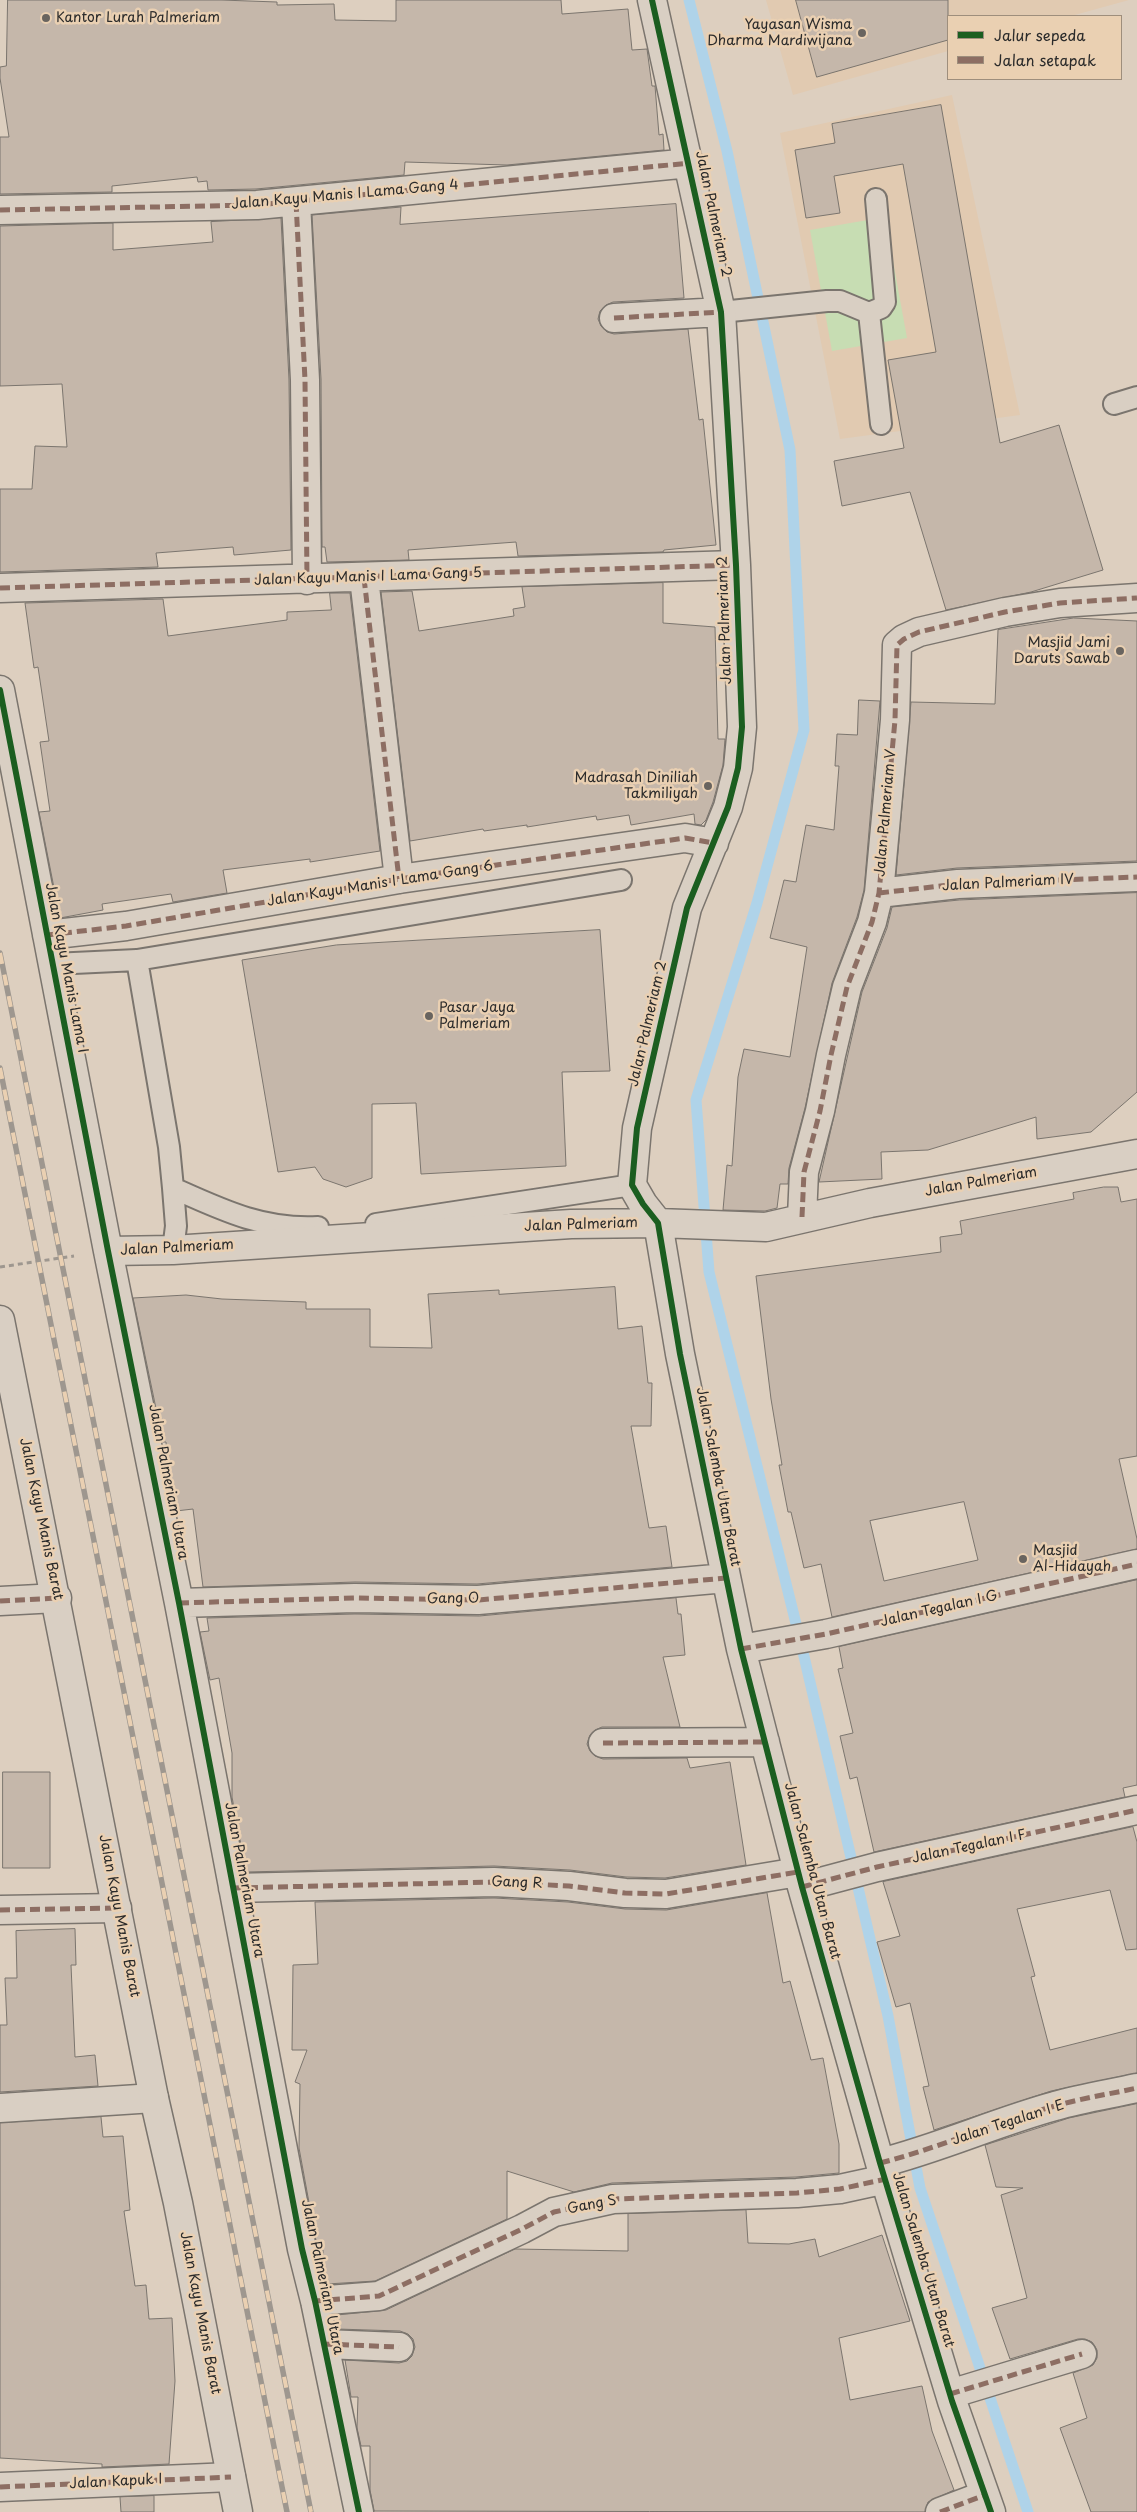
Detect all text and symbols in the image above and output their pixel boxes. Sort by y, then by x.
place label: Kantor Lurah Palmeriam [56,10,220,26]
marker: Kantor Lurah Palmeriam [40,12,52,24]
legend [947,15,1122,80]
place label: Yayasan Wisma Dharma Mardiwijana [707,17,852,49]
text: Jalur sepeda [994,23,1085,46]
marker: Yayasan Wisma Dharma Mardiwijana [856,27,868,39]
text: Jalan setapak [994,48,1096,71]
street label: Jalan Palmeriam 2 [691,150,735,278]
street label: Jalan Kayu Manis I Lama Gang 4 [231,177,459,213]
street label: Jalan Palmeriam 2 [714,556,736,684]
street label: Jalan Kayu Manis I Lama Gang 5 [254,565,482,589]
place label: Masjid Jami Daruts Sawab [1014,635,1110,668]
marker: Masjid Jami Daruts Sawab [1114,645,1126,657]
street label: Jalan Palmeriam V [872,748,900,878]
place label: Madrasah Diniliah Takmiliyah [574,770,698,802]
marker: Madrasah Diniliah Takmiliyah [702,780,714,792]
street label: Jalan Kayu Manis I Lama Gang 6 [266,858,494,910]
street label: Jalan Palmeriam IV [942,871,1074,895]
street label: Jalan Kayu Manis Lama I [41,881,91,1055]
street label: Jalan Palmeriam 2 [625,960,671,1088]
place label: Pasar Jaya Palmeriam [439,1000,515,1032]
marker: Pasar Jaya Palmeriam [423,1010,435,1022]
street label: Jalan Palmeriam [924,1164,1038,1200]
street label: Jalan Palmeriam [524,1215,638,1235]
street label: Jalan Palmeriam [120,1237,234,1259]
street label: Jalan Salemba Utan Barat [692,1386,744,1568]
street label: Jalan Palmeriam Utara [145,1403,191,1561]
street label: Jalan Kayu Manis Barat [16,1436,66,1602]
place label: Masjid Al-Hidayah [1033,1543,1111,1575]
marker: Masjid Al-Hidayah [1017,1553,1029,1565]
street label: Jalan Tegalan I G [879,1587,999,1631]
street label: Gang O [427,1590,479,1608]
street label: Jalan Salemba Utan Barat [780,1781,844,1961]
street label: Jalan Palmeriam Utara [221,1801,267,1959]
street label: Jalan Tegalan I F [910,1827,1028,1867]
street label: Jalan Kayu Manis Barat [95,1833,143,1999]
street label: Gang R [491,1874,543,1892]
street label: Jalan Tegalan I E [950,2097,1066,2149]
street label: Jalan Salemba Utan Barat [888,2170,958,2350]
street label: Gang S [566,2192,618,2218]
street label: Jalan Palmeriam Utara [297,2198,347,2356]
street label: Jalan Kayu Manis Barat [176,2230,224,2396]
street label: Jalan Kapuk I [69,2471,163,2493]

